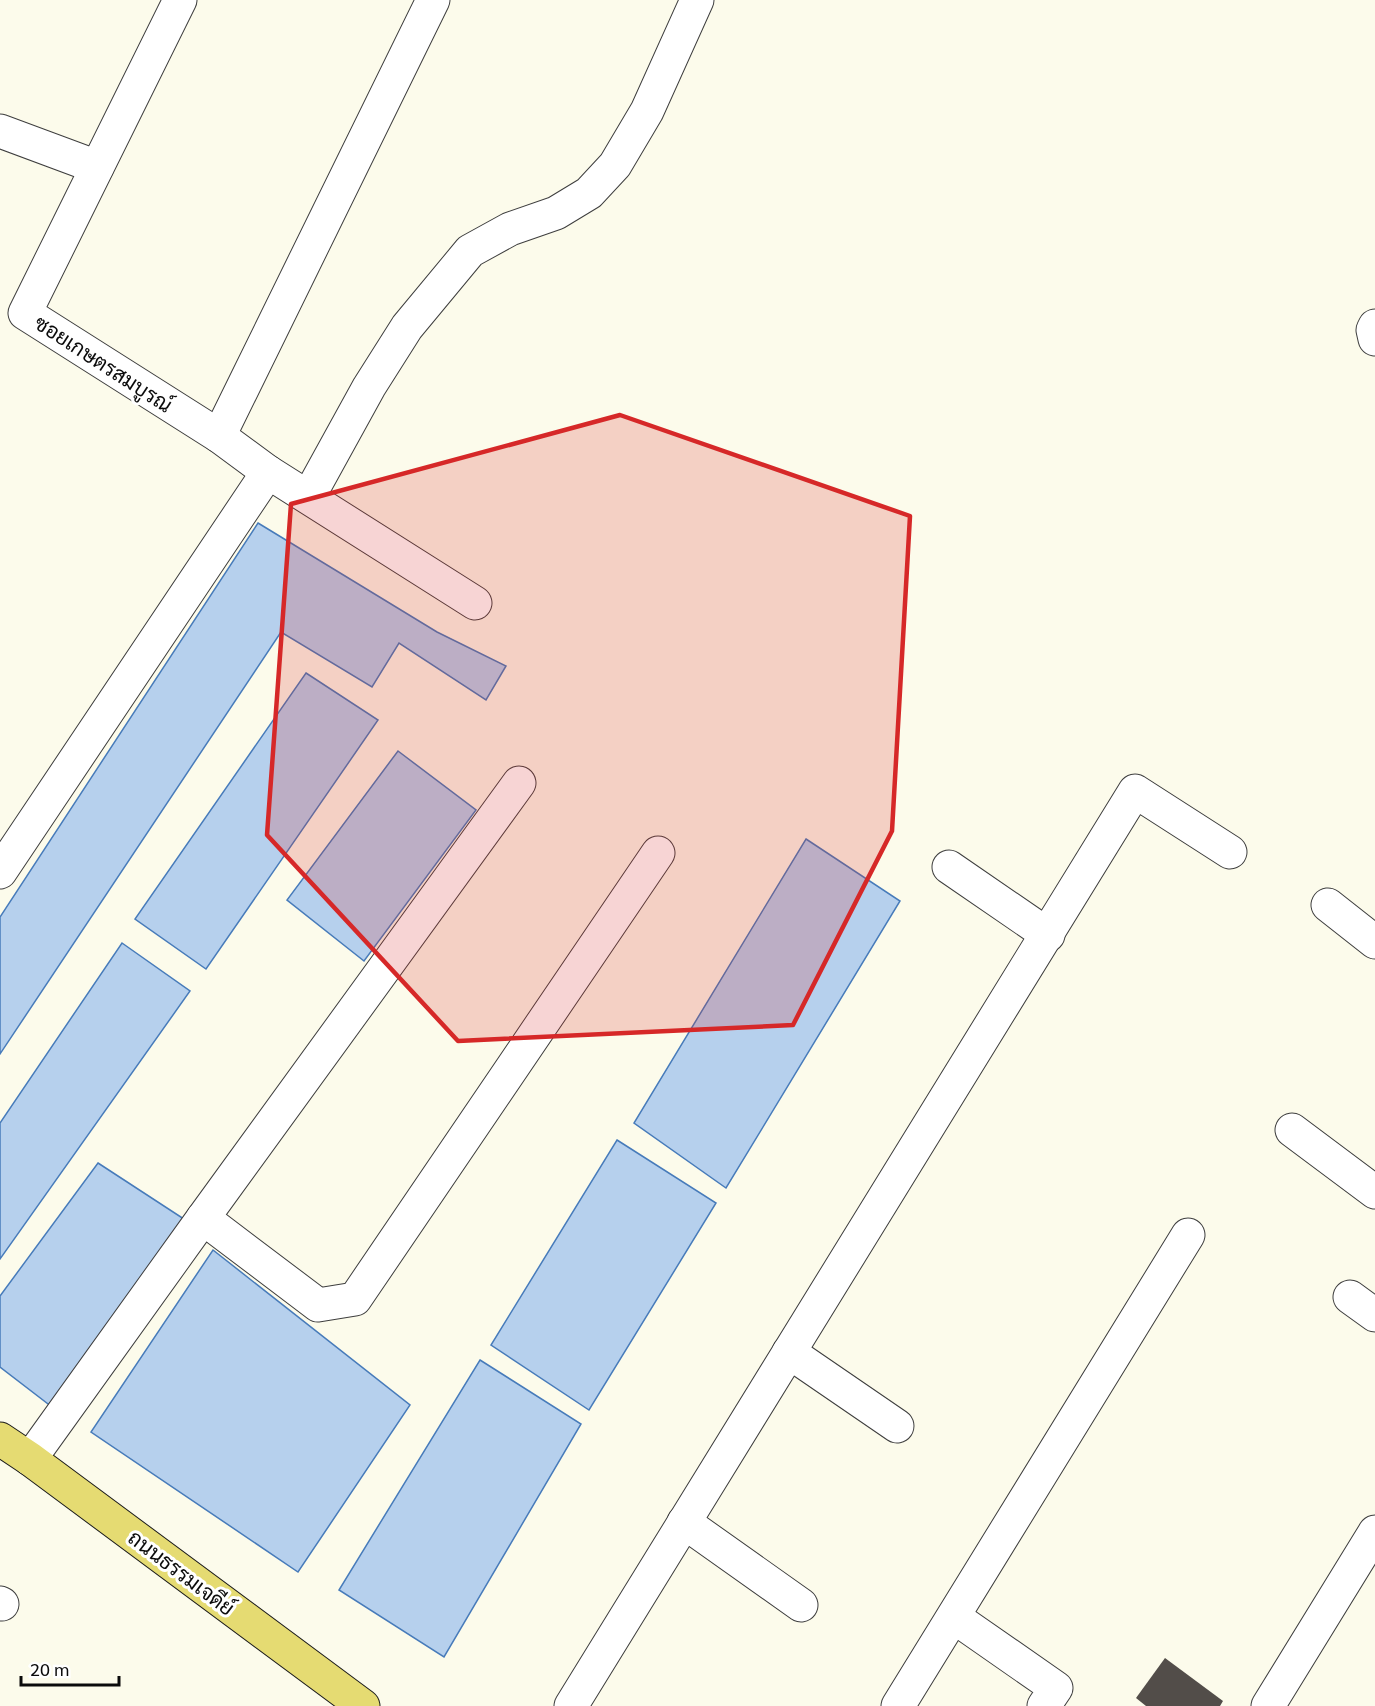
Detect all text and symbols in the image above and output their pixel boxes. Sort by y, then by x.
street label: ซอยเกษตรสมบูรณ์ [28,308,178,420]
street label: ถนนธรรมเจดีย์ [123,1523,241,1621]
scale bar [21,1649,118,1687]
text: 20 m [30,1657,69,1680]

